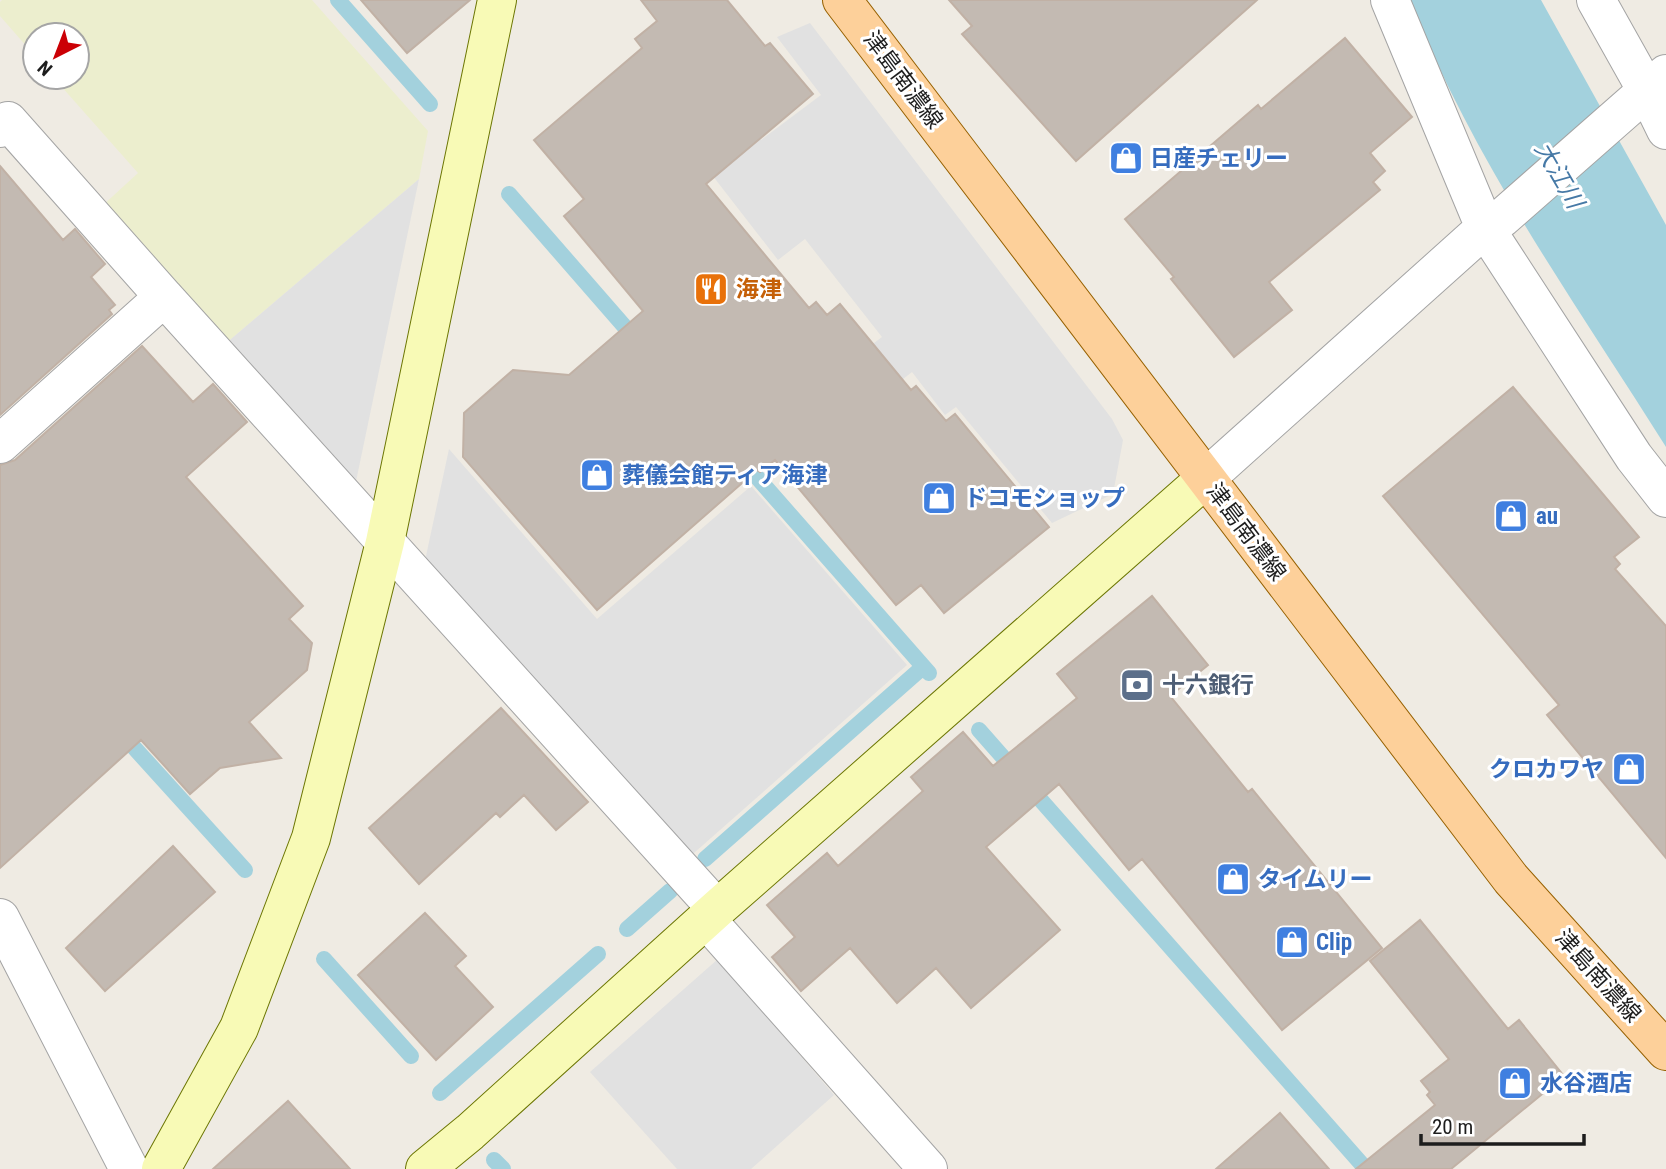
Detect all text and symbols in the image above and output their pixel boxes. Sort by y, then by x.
north arrow [21,21,91,91]
street label: 津島南濃線 [858,26,948,134]
text: N [33,56,57,81]
water label: 大江川 [1529,137,1591,216]
shop icon: 日産チェリー [1107,139,1145,177]
place label: 日産チェリー [1150,145,1288,172]
restaurant icon: 海津 [692,270,730,308]
place label: 海津 [736,276,782,303]
shop icon: 葬儀会館ティア海津 [578,456,616,494]
place label: 葬儀会館ティア海津 [622,462,828,489]
street label: 津島南濃線 [1201,478,1291,586]
shop icon: ドコモショップ [920,479,958,517]
place label: ドコモショップ [964,485,1125,512]
shop icon: au [1492,497,1530,535]
place label: au [1536,503,1558,530]
bank icon: 十六銀行 [1118,666,1156,704]
place label: 十六銀行 [1162,672,1254,699]
shop icon: クロカワヤ [1610,750,1648,788]
place label: クロカワヤ [1489,756,1604,783]
shop icon: タイムリー [1214,860,1252,898]
place label: タイムリー [1258,866,1373,893]
shop icon: Clip [1273,923,1311,961]
street label: 津島南濃線 [1549,924,1647,1028]
place label: Clip [1316,929,1352,956]
shop icon: 水谷酒店 [1496,1064,1534,1102]
place label: 水谷酒店 [1540,1070,1632,1097]
scale bar [1421,1102,1584,1146]
text: 20 m [1432,1115,1473,1139]

